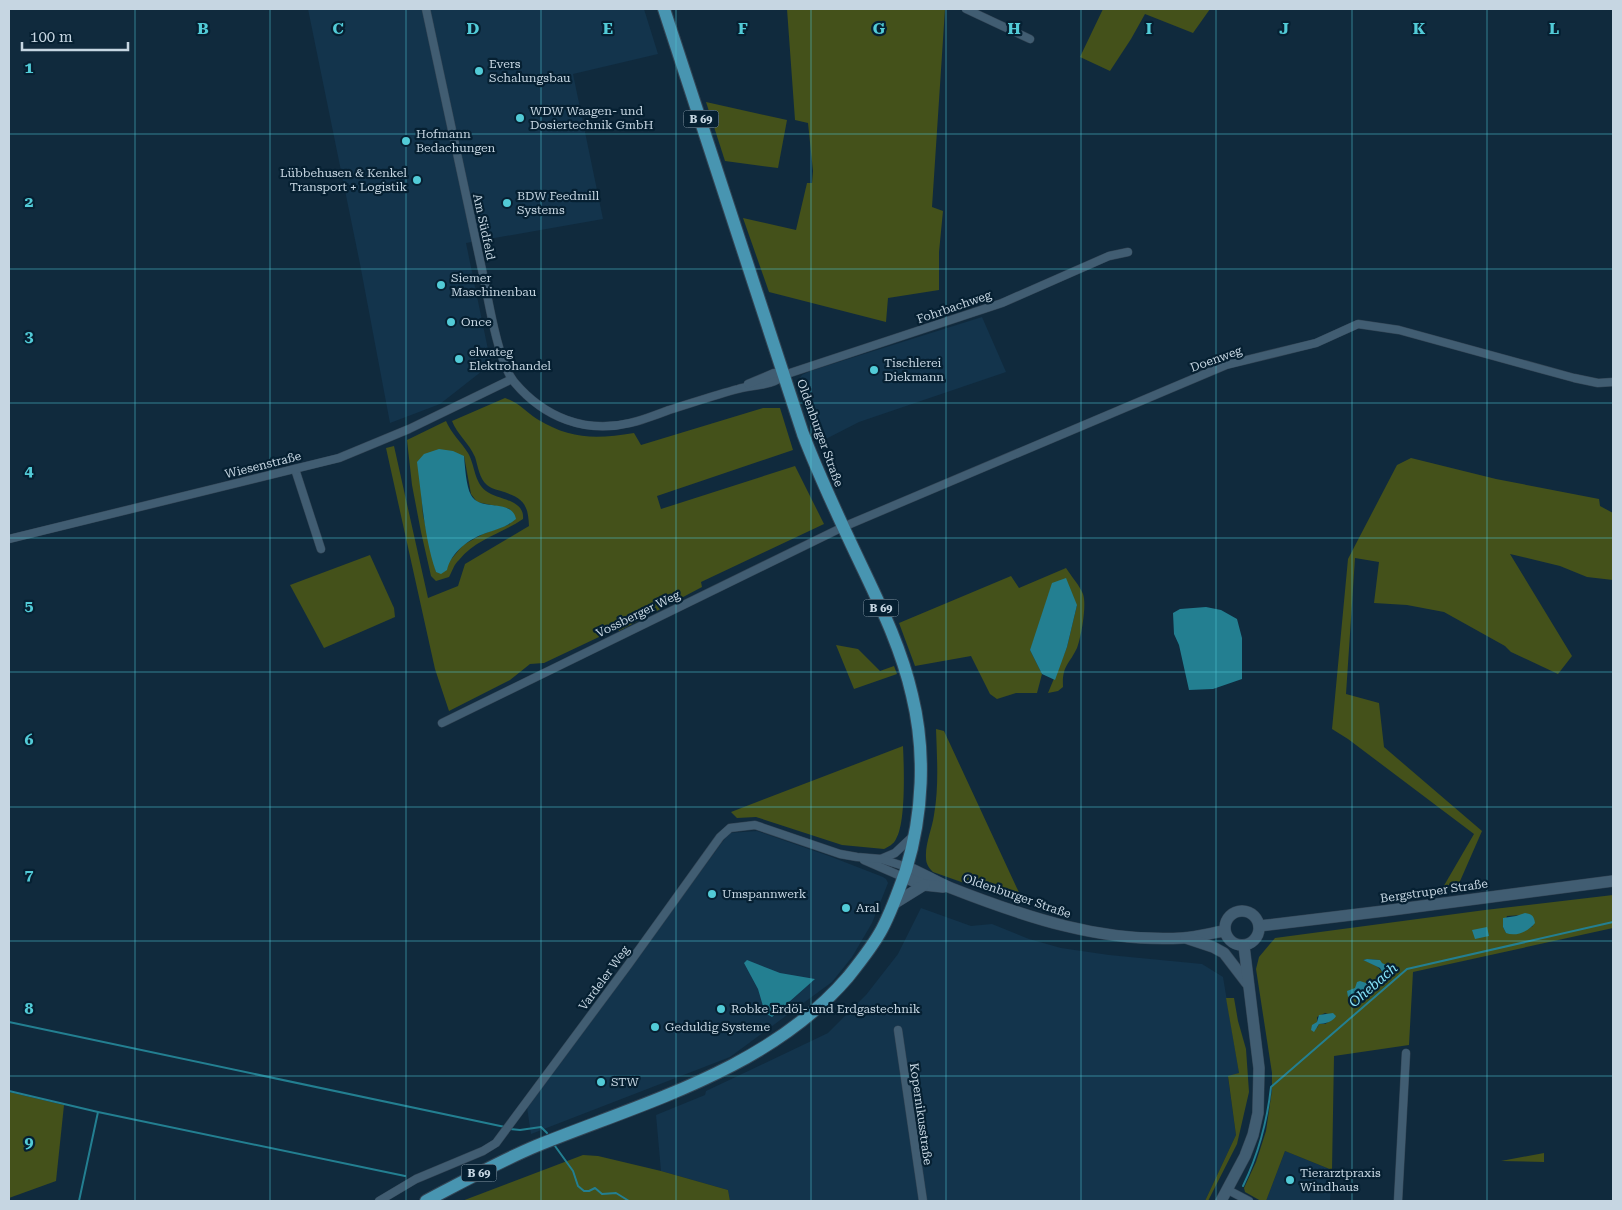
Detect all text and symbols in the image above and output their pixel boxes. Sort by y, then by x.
text: B [197,19,209,38]
text: C [332,19,344,38]
text: D [467,19,480,38]
text: E [603,19,613,38]
text: F [738,19,748,38]
text: G [873,19,886,38]
text: H [1007,19,1021,38]
text: I [1146,19,1152,38]
text: J [1279,19,1289,38]
text: K [1413,19,1426,38]
text: L [1549,19,1559,38]
scale bar [22,20,129,52]
text: 100 m [30,28,73,46]
place label: Evers Schalungsbau [489,57,571,85]
text: 1 [25,58,34,77]
marker: Evers Schalungsbau [473,65,485,77]
place label: WDW Waagen- und Dosiertechnik GmbH [530,104,654,132]
road number: B 69 [684,110,718,128]
marker: WDW Waagen- und Dosiertechnik GmbH [514,112,526,124]
place label: Hofmann Bedachungen [416,127,495,155]
marker: Hofmann Bedachungen [400,135,412,147]
place label: Lübbehusen & Kenkel Transport + Logistik [280,166,407,194]
marker: Lübbehusen & Kenkel Transport + Logistik [411,174,423,186]
place label: BDW Feedmill Systems [517,189,600,217]
text: 2 [25,192,34,211]
street label: Am Südfeld [470,193,498,262]
marker: BDW Feedmill Systems [501,197,513,209]
place label: Siemer Maschinenbau [451,271,537,299]
marker: Siemer Maschinenbau [435,279,447,291]
street label: Fohrbachweg [915,288,993,326]
place label: Once [461,315,492,329]
marker: Once [445,316,457,328]
text: 3 [25,327,34,346]
street label: Doenweg [1188,343,1244,375]
place label: elwateg Elektrohandel [469,345,551,373]
marker: elwateg Elektrohandel [453,353,465,365]
place label: Tischlerei Diekmann [884,356,944,384]
marker: Tischlerei Diekmann [868,364,880,376]
street label: Oldenburger Straße [794,377,846,489]
street label: Wiesenstraße [223,449,303,481]
text: 4 [25,461,34,480]
street label: Vossberger Weg [594,588,682,640]
text: 5 [25,596,34,615]
road number: B 69 [864,600,898,616]
text: 6 [25,730,34,749]
text: 7 [25,865,34,884]
street label: Oldenburger Straße [961,871,1073,921]
street label: Bergstruper Straße [1379,876,1489,905]
place label: Umspannwerk [722,887,807,901]
marker: Umspannwerk [706,888,718,900]
place label: Aral [856,901,880,915]
marker: Aral [840,902,852,914]
street label: Vardeler Weg [576,943,632,1013]
water label: Ohebach [1346,959,1401,1010]
text: 8 [25,999,34,1018]
place label: Robke Erdöl- und Erdgastechnik [731,1002,921,1016]
marker: Robke Erdöl- und Erdgastechnik [715,1003,727,1015]
place label: Geduldig Systeme [665,1020,770,1034]
marker: Geduldig Systeme [649,1021,661,1033]
street label: Kopernikusstraße [907,1062,935,1166]
place label: STW [611,1075,639,1089]
marker: STW [595,1076,607,1088]
text: 9 [25,1133,34,1152]
road number: B 69 [462,1164,496,1182]
place label: Tierarztpraxis Windhaus [1300,1166,1381,1194]
marker: Tierarztpraxis Windhaus [1284,1174,1296,1186]

